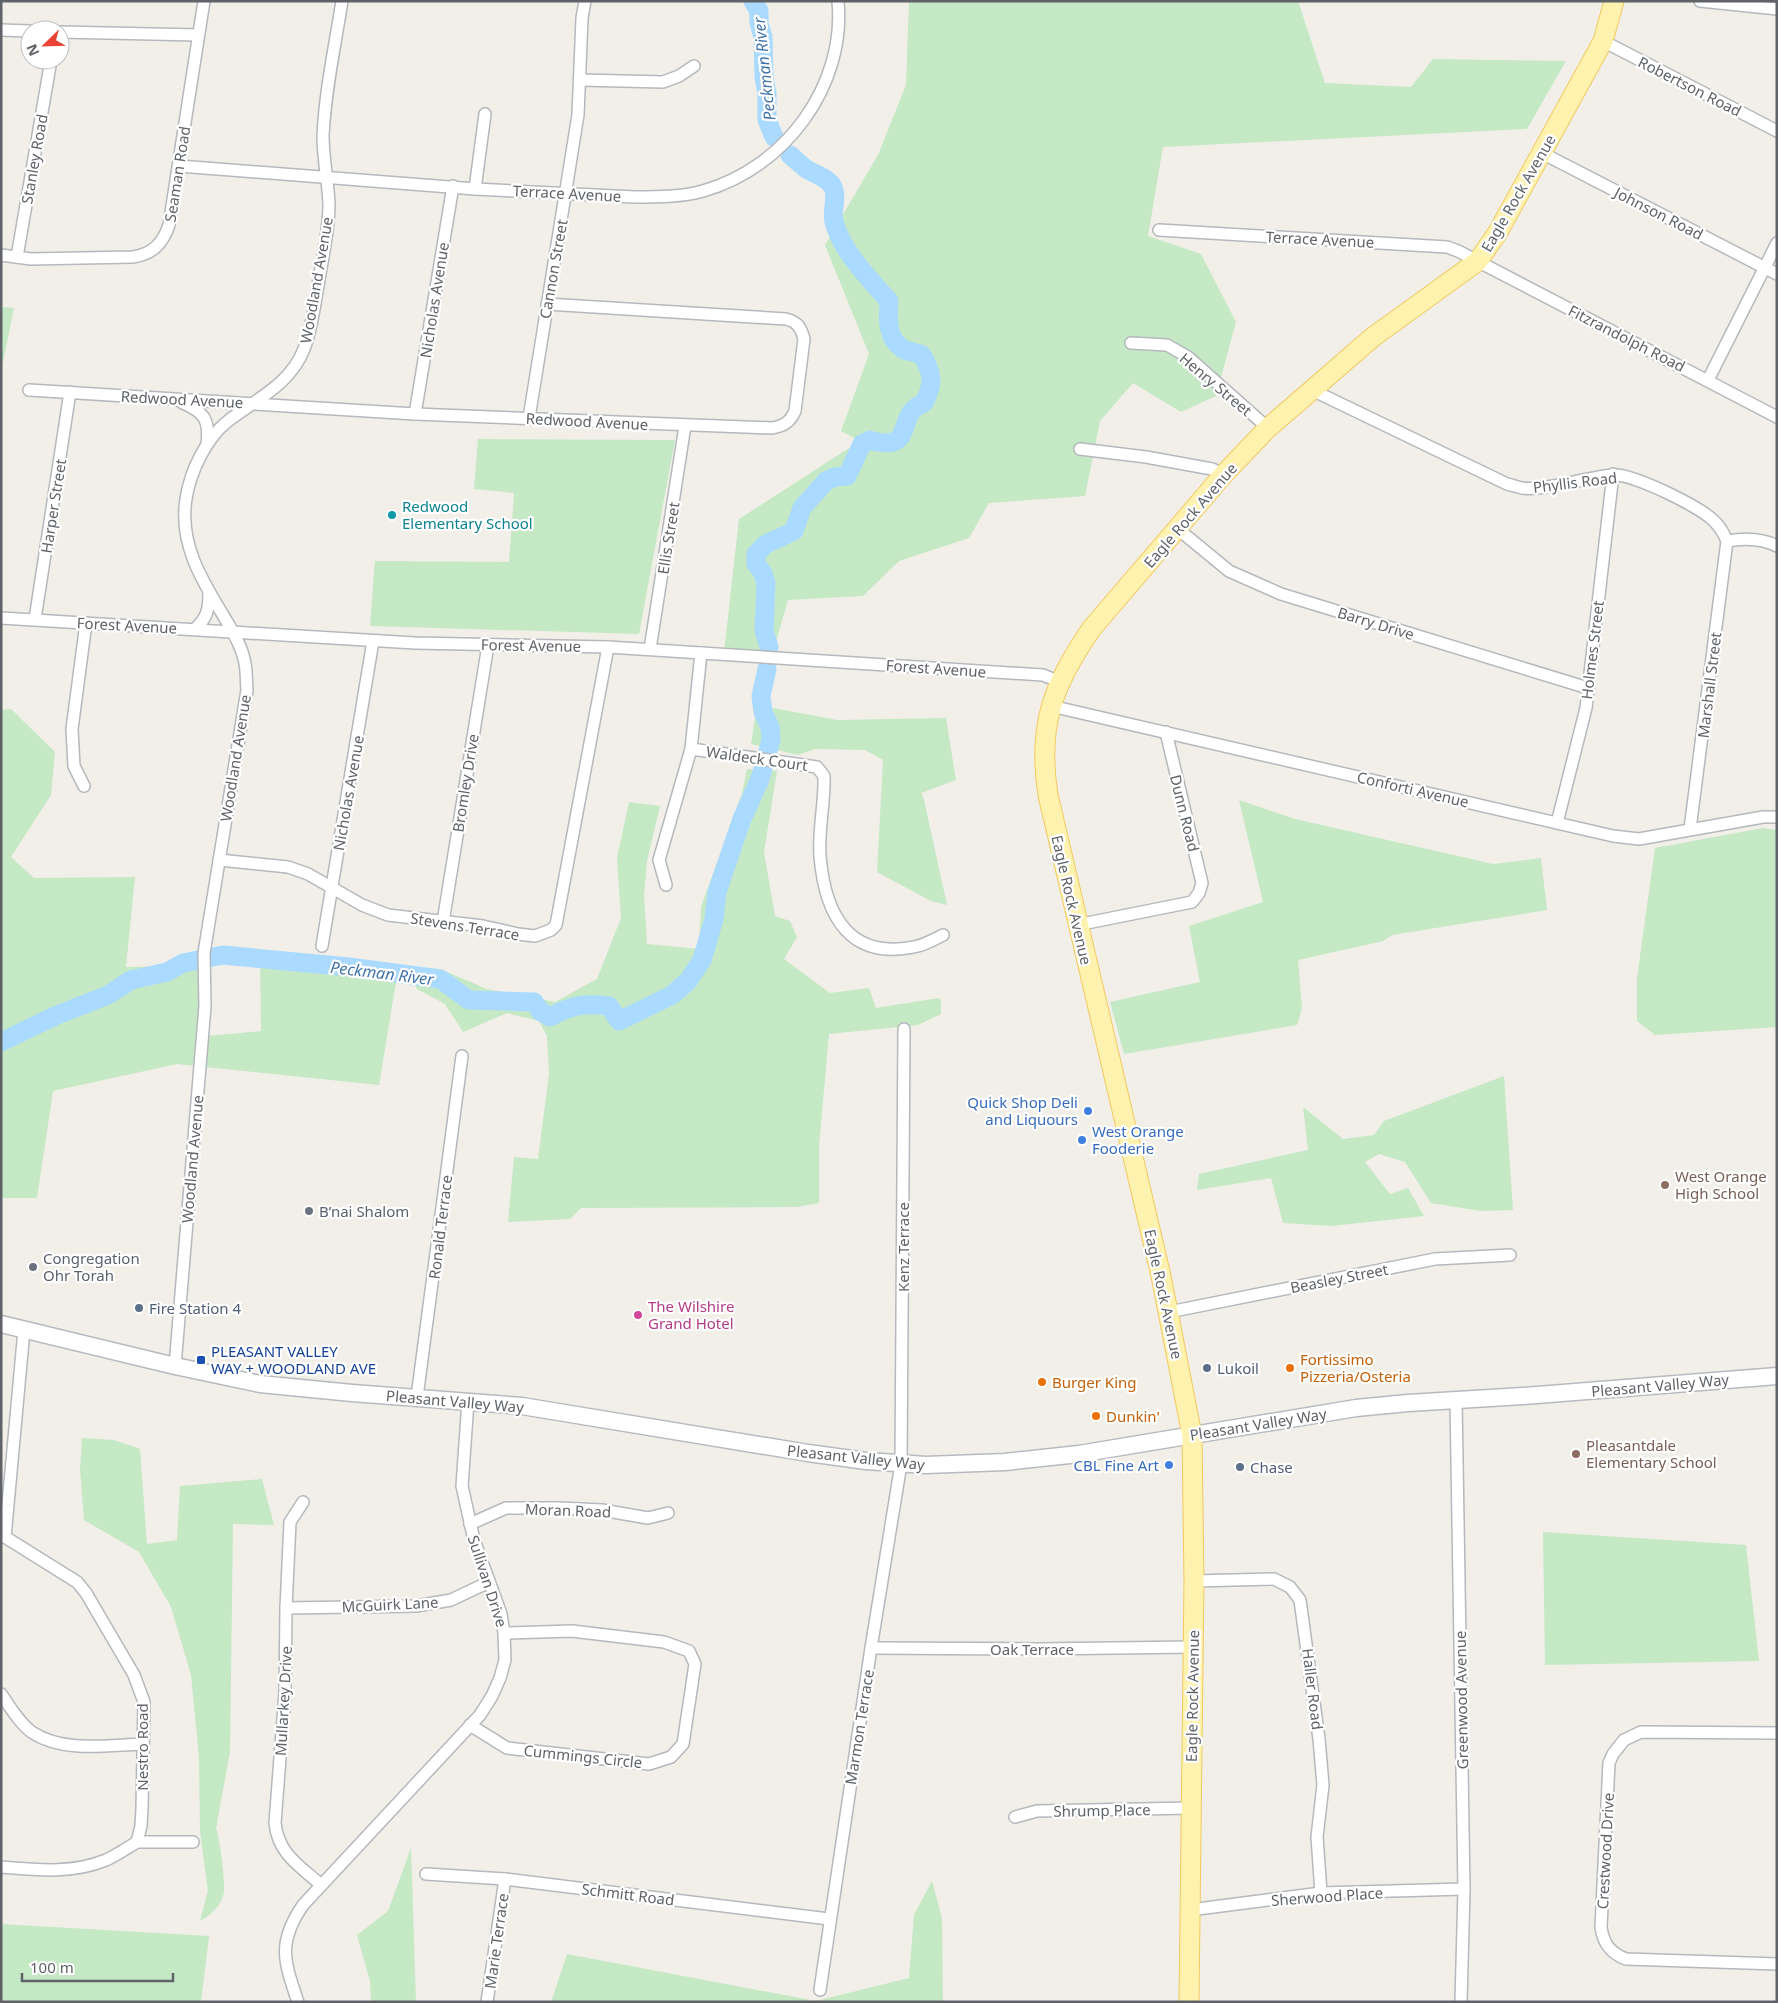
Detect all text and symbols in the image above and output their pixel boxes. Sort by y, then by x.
water label: Peckman River [748,16,780,122]
north arrow [20,20,70,70]
text: N [22,41,44,59]
street label: Robertson Road [1635,51,1745,121]
street label: Stanley Road [16,112,52,206]
street label: Seaman Road [160,125,194,223]
street label: Eagle Rock Avenue [1476,131,1560,255]
street label: Terrace Avenue [512,180,622,206]
street label: Johnson Road [1609,181,1707,244]
street label: Woodland Avenue [295,215,337,345]
street label: Cannon Street [534,217,572,320]
street label: Terrace Avenue [1265,226,1375,252]
street label: Nicholas Avenue [415,241,453,359]
street label: Fitzrandolph Road [1565,300,1689,376]
street label: Henry Street [1176,348,1257,420]
street label: Redwood Avenue [120,386,244,412]
street label: Redwood Avenue [525,408,649,434]
street label: Harper Street [36,457,70,555]
street label: Eagle Rock Avenue [1139,458,1241,572]
street label: Phyllis Road [1532,467,1618,497]
place label: Redwood Elementary School [402,496,533,533]
street label: Ellis Street [652,500,684,576]
marker: Redwood Elementary School [386,509,398,521]
street label: Holmes Street [1576,599,1608,701]
street label: Barry Drive [1335,602,1417,644]
street label: Forest Avenue [76,612,178,638]
street label: Marshall Street [1693,630,1725,739]
street label: Forest Avenue [481,634,581,656]
street label: Forest Avenue [885,655,987,681]
street label: Woodland Avenue [215,693,255,823]
street label: Bromley Drive [447,732,483,834]
street label: Nicholas Avenue [328,734,368,852]
street label: Waldeck Court [705,741,810,775]
street label: Conforti Avenue [1355,766,1471,812]
street label: Dunn Road [1166,772,1204,854]
street label: Eagle Rock Avenue [1047,833,1097,967]
street label: Stevens Terrace [409,908,521,944]
water label: Peckman River [329,956,436,990]
place label: Quick Shop Deli and Liquours [967,1092,1078,1129]
street label: Woodland Avenue [176,1094,208,1224]
marker: Quick Shop Deli and Liquours [1082,1105,1094,1117]
place label: West Orange Fooderie [1092,1121,1184,1158]
marker: West Orange Fooderie [1076,1134,1088,1146]
place label: West Orange High School [1675,1166,1767,1203]
street label: Ronald Terrace [424,1174,456,1280]
marker: West Orange High School [1659,1179,1671,1191]
place label: B’nai Shalom [319,1201,409,1221]
street label: Kenz Terrace [893,1202,913,1292]
marker: B’nai Shalom [303,1205,315,1217]
street label: Eagle Rock Avenue [1140,1227,1188,1361]
place label: Congregation Ohr Torah [43,1248,140,1285]
street label: Beasley Street [1288,1259,1390,1297]
marker: Congregation Ohr Torah [27,1261,39,1273]
place label: The Wilshire Grand Hotel [648,1296,734,1333]
place label: Fire Station 4 [149,1298,242,1318]
marker: Fire Station 4 [133,1302,145,1314]
marker: The Wilshire Grand Hotel [632,1309,644,1321]
place label: PLEASANT VALLEY WAY + WOODLAND AVE [211,1341,376,1378]
place label: Fortissimo Pizzeria/Osteria [1300,1349,1411,1386]
marker: PLEASANT VALLEY WAY + WOODLAND AVE [195,1354,207,1366]
place label: Lukoil [1217,1358,1259,1378]
marker: Lukoil [1201,1362,1213,1374]
marker: Fortissimo Pizzeria/Osteria [1284,1362,1296,1374]
street label: Pleasant Valley Way [1590,1369,1730,1401]
place label: Burger King [1052,1372,1137,1392]
marker: Burger King [1036,1376,1048,1388]
street label: Pleasant Valley Way [385,1385,525,1417]
street label: Pleasant Valley Way [1188,1403,1328,1445]
place label: Dunkin' [1106,1406,1160,1426]
marker: Dunkin' [1090,1410,1102,1422]
place label: Pleasantdale Elementary School [1586,1435,1717,1472]
street label: Pleasant Valley Way [786,1440,926,1474]
marker: Pleasantdale Elementary School [1570,1448,1582,1460]
place label: CBL Fine Art [1074,1455,1160,1475]
place label: Chase [1250,1457,1293,1477]
marker: CBL Fine Art [1163,1459,1175,1471]
marker: Chase [1234,1461,1246,1473]
street label: Moran Road [525,1499,611,1521]
street label: Sullivan Drive [464,1533,512,1629]
street label: McGuirk Lane [341,1591,439,1617]
street label: Eagle Rock Avenue [1181,1630,1203,1762]
street label: Greenwood Avenue [1450,1630,1472,1770]
street label: Oak Terrace [990,1639,1074,1659]
street label: Mullarkey Drive [270,1646,296,1756]
street label: Haller Road [1298,1647,1328,1731]
street label: Marmon Terrace [840,1668,878,1786]
street label: Nestro Road [132,1703,152,1791]
street label: Cummings Circle [523,1740,643,1772]
street label: Crestwood Drive [1592,1792,1618,1910]
street label: Shrump Place [1053,1799,1151,1821]
street label: Schmitt Road [580,1878,676,1910]
street label: Sherwood Place [1270,1882,1384,1910]
street label: Marie Terrace [479,1892,513,1990]
scale bar [22,1950,174,1982]
text: 100 m [30,1957,74,1977]

